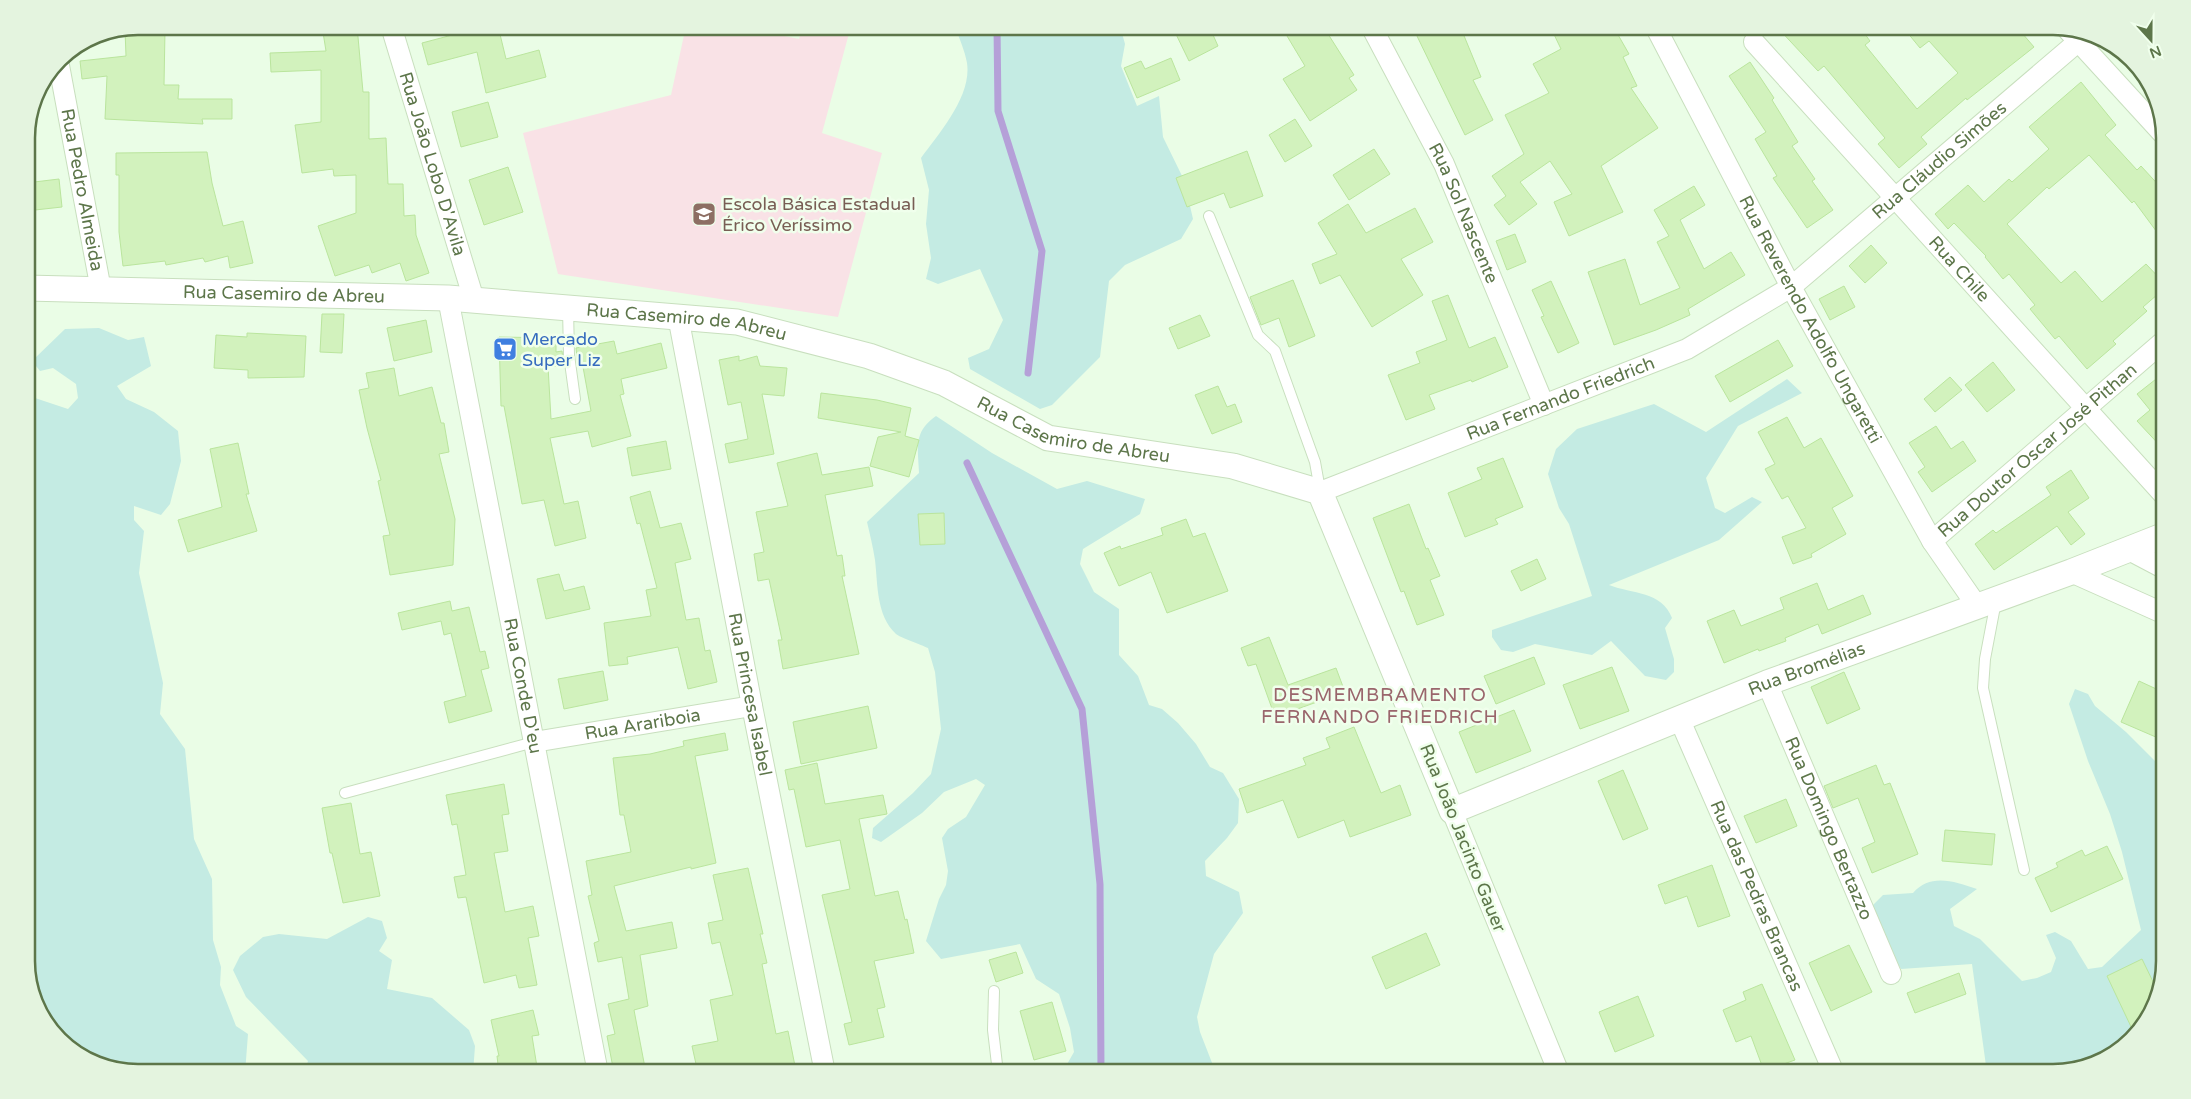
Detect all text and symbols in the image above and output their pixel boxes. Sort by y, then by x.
north arrow [2126,15,2176,65]
text: N [2147,42,2164,62]
street label: Rua João Lobo D'Avila [395,69,471,258]
street label: Rua Cláudio Simões [1868,97,2011,224]
street label: Rua Pedro Almeida [56,107,108,273]
street label: Rua Sol Nascente [1424,139,1503,287]
street label: Rua Reverendo Adolfo Ungaretti [1734,192,1887,447]
place label: Escola Básica Estadual Érico Veríssimo [722,193,916,236]
school or university icon: Escola Básica Estadual Érico Veríssimo [691,201,717,227]
street label: Rua Chile [1924,231,1995,306]
street label: Rua Casemiro de Abreu [183,281,385,308]
street label: Rua Casemiro de Abreu [585,299,789,345]
place label: Mercado Super Liz [522,328,601,371]
supermarket icon: Mercado Super Liz [492,336,518,362]
street label: Rua Fernando Friedrich [1463,352,1658,445]
street label: Rua Doutor Oscar José Pithan [1933,358,2141,542]
street label: Rua Casemiro de Abreu [973,391,1172,467]
street label: Rua Princesa Isabel [724,611,777,778]
street label: Rua Conde D'eu [499,616,547,755]
street label: Rua Bromélias [1745,637,1868,701]
district label: DESMEMBRAMENTO FERNANDO FRIEDRICH [1261,684,1499,728]
street label: Rua Arariboia [583,704,702,744]
street label: Rua Domingo Bertazzo [1780,733,1878,923]
street label: Rua João Jacinto Gauer [1415,741,1511,935]
street label: Rua das Pedras Brancas [1705,797,1808,995]

